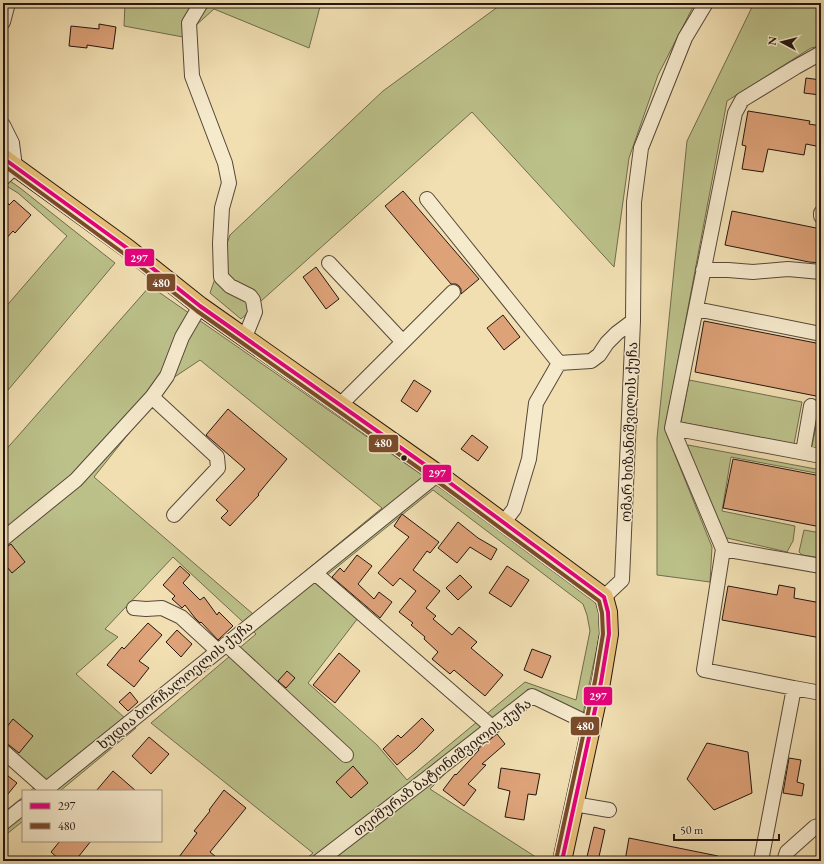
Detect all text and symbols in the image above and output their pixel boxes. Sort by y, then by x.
north arrow [762,22,802,62]
text: N [765,35,780,46]
line badge: 297 [124,248,155,267]
text: 297 [130,251,148,265]
line badge: 480 [146,273,176,292]
text: 480 [152,276,170,290]
street label: ომარ ხიზანიშვილის ქუჩა [617,342,641,522]
line badge: 480 [368,434,399,453]
text: 480 [374,436,392,450]
unlabelled marker [399,453,409,463]
line badge: 297 [422,464,452,483]
text: 297 [428,466,446,480]
street label: ხუდია ბორჩალოელის ქუჩა [94,617,256,753]
line badge: 297 [583,686,613,706]
text: 297 [589,689,607,703]
street label: თეიმურაზ ბატონიშვილის ქუჩა [349,694,535,840]
line badge: 480 [570,716,600,736]
text: 480 [576,719,594,733]
legend [22,790,162,842]
text: 297 [58,798,76,814]
scale bar [674,816,779,842]
text: 480 [58,818,76,834]
text: 50 m [680,822,704,838]

